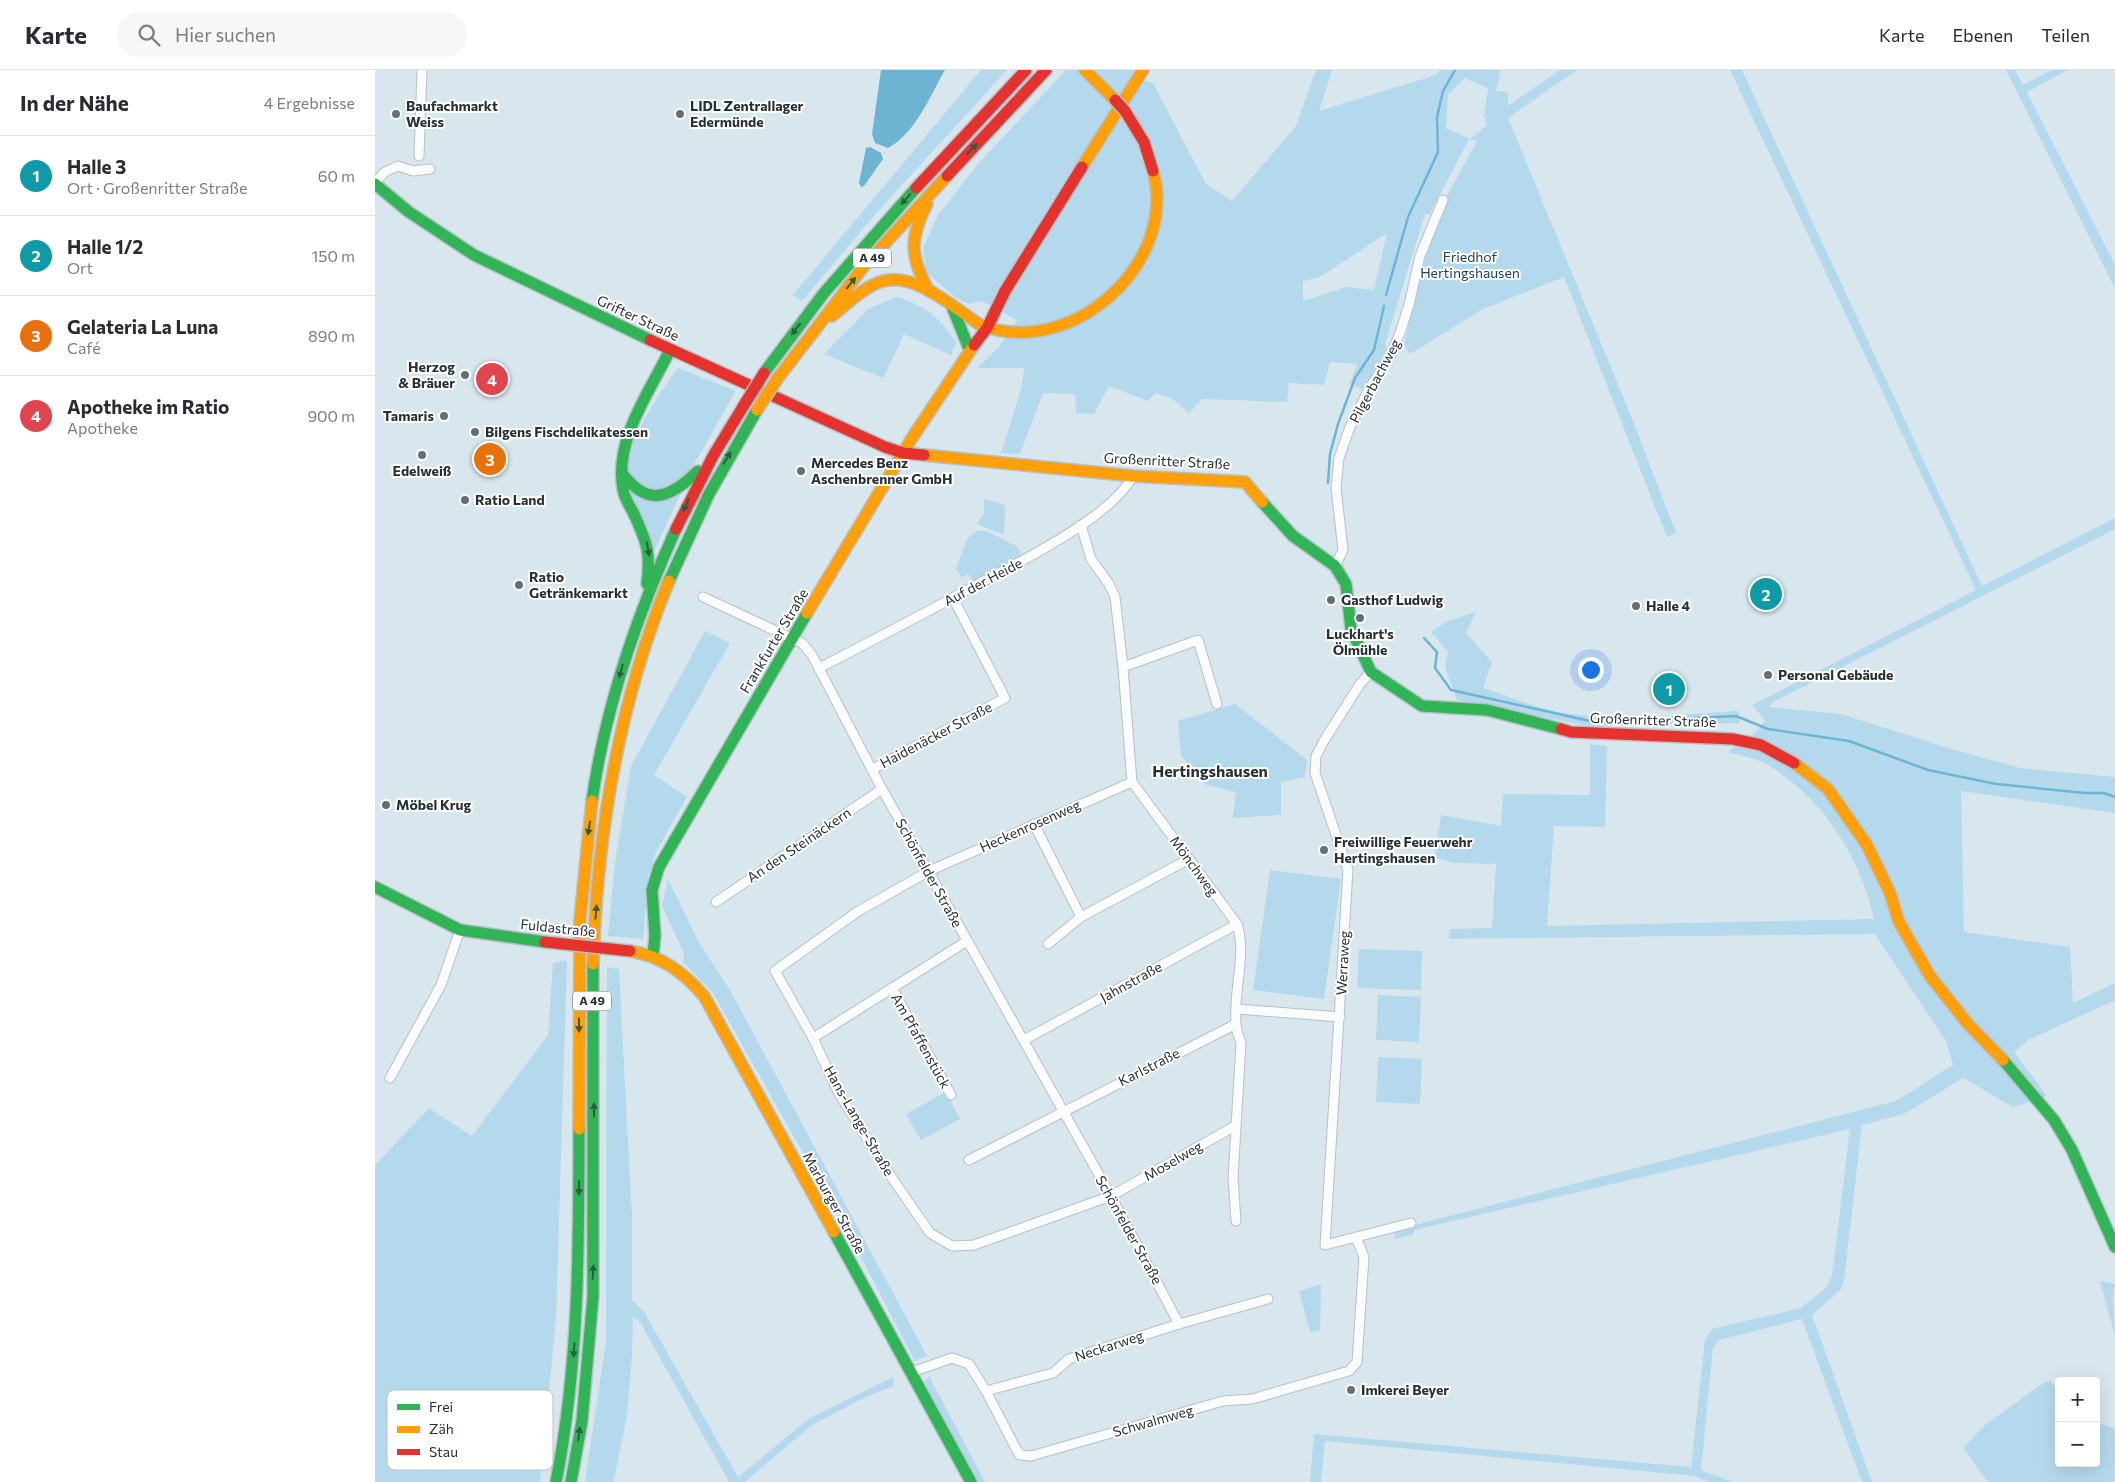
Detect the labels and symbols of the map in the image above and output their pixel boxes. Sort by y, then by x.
place label: Baufachmarkt Weiss [406,97,498,130]
place label: LIDL Zentrallager Edermünde [690,97,804,130]
marker: Baufachmarkt Weiss [390,108,402,120]
marker: LIDL Zentrallager Edermünde [674,108,686,120]
one-way arrow [966,143,978,155]
one-way arrow [901,192,912,205]
road number: A 49 [853,248,891,268]
park label: Friedhof Hertingshausen [1420,248,1520,281]
one-way arrow [845,277,856,290]
street label: Grifter Straße [594,291,682,344]
one-way arrow [791,322,801,336]
street label: Pilgerbachweg [1345,335,1404,426]
place label: Herzog & Bräuer [398,358,455,391]
pin: 4 [476,360,508,398]
marker: Herzog & Bräuer [459,369,471,381]
place label: Tamaris [383,407,434,424]
marker: Tamaris [438,410,450,422]
place label: Bilgens Fischdelikatessen [485,423,648,440]
marker: Bilgens Fischdelikatessen [469,426,481,438]
pin: 3 [474,440,506,478]
marker: Edelweiß [416,449,428,461]
street label: Großenritter Straße [1103,449,1231,472]
one-way arrow [723,452,732,465]
place label: Mercedes Benz Aschenbrenner GmbH [811,454,952,487]
place label: Edelweiß [393,462,452,479]
marker: Mercedes Benz Aschenbrenner GmbH [795,465,807,477]
place label: Ratio Land [475,491,545,508]
marker: Ratio Land [459,494,471,506]
one-way arrow [682,498,690,512]
one-way arrow [644,541,652,557]
street label: Auf der Heide [941,554,1025,609]
place label: Ratio Getränkemarkt [529,568,628,601]
pin: 2 [1750,575,1782,613]
marker: Ratio Getränkemarkt [513,579,525,591]
street label: Frankfurter Straße [736,585,811,696]
place label: Gasthof Ludwig [1341,591,1444,608]
marker: Gasthof Ludwig [1325,594,1337,606]
place label: Halle 4 [1646,597,1691,614]
marker: Halle 4 [1630,600,1642,612]
marker: Luckhart's Ölmühle [1354,612,1366,624]
place label: Luckhart's Ölmühle [1326,625,1394,658]
your location [1578,657,1604,683]
one-way arrow [617,663,625,678]
place label: Personal Gebäude [1778,666,1893,683]
marker: Personal Gebäude [1762,669,1774,681]
pin: 1 [1653,670,1685,708]
street label: Haidenäcker Straße [877,698,995,771]
street label: Großenritter Straße [1590,709,1717,730]
district label: Hertingshausen [1152,761,1268,780]
place label: Möbel Krug [396,796,471,813]
street label: Heckenrosenweg [977,796,1083,855]
marker: Möbel Krug [380,799,392,811]
street label: An den Steinäckern [744,804,854,886]
street label: Schönfelder Straße [892,815,966,930]
one-way arrow [584,821,592,837]
street label: Mönchweg [1167,832,1222,900]
place label: Freiwillige Feuerwehr Hertingshausen [1334,833,1473,866]
marker: Freiwillige Feuerwehr Hertingshausen [1318,844,1330,856]
one-way arrow [592,904,600,920]
street label: Fuldastraße [520,915,596,940]
street label: Werraweg [1332,930,1353,996]
street label: Jahnstraße [1097,958,1165,1006]
street label: Am Pfaffenstück [888,990,955,1092]
road number: A 49 [573,991,611,1010]
one-way arrow [575,1018,583,1034]
street label: Karlstraße [1115,1044,1182,1089]
street label: Hans-Lange-Straße [821,1063,898,1179]
one-way arrow [590,1102,598,1118]
street label: Moselweg [1140,1137,1205,1184]
street label: Marburger Straße [800,1149,869,1256]
street label: Schönfelder Straße [1092,1172,1166,1287]
one-way arrow [575,1180,583,1196]
one-way arrow [590,1264,598,1280]
street label: Neckarweg [1072,1326,1146,1365]
one-way arrow [570,1343,578,1359]
place label: Imkerei Beyer [1361,1381,1449,1398]
marker: Imkerei Beyer [1345,1384,1357,1396]
legend [387,1390,553,1470]
text: Frei [429,1398,453,1415]
street label: Schwalmweg [1111,1401,1195,1440]
text: Zäh [429,1420,454,1437]
one-way arrow [575,1426,583,1442]
text: Stau [429,1443,458,1460]

